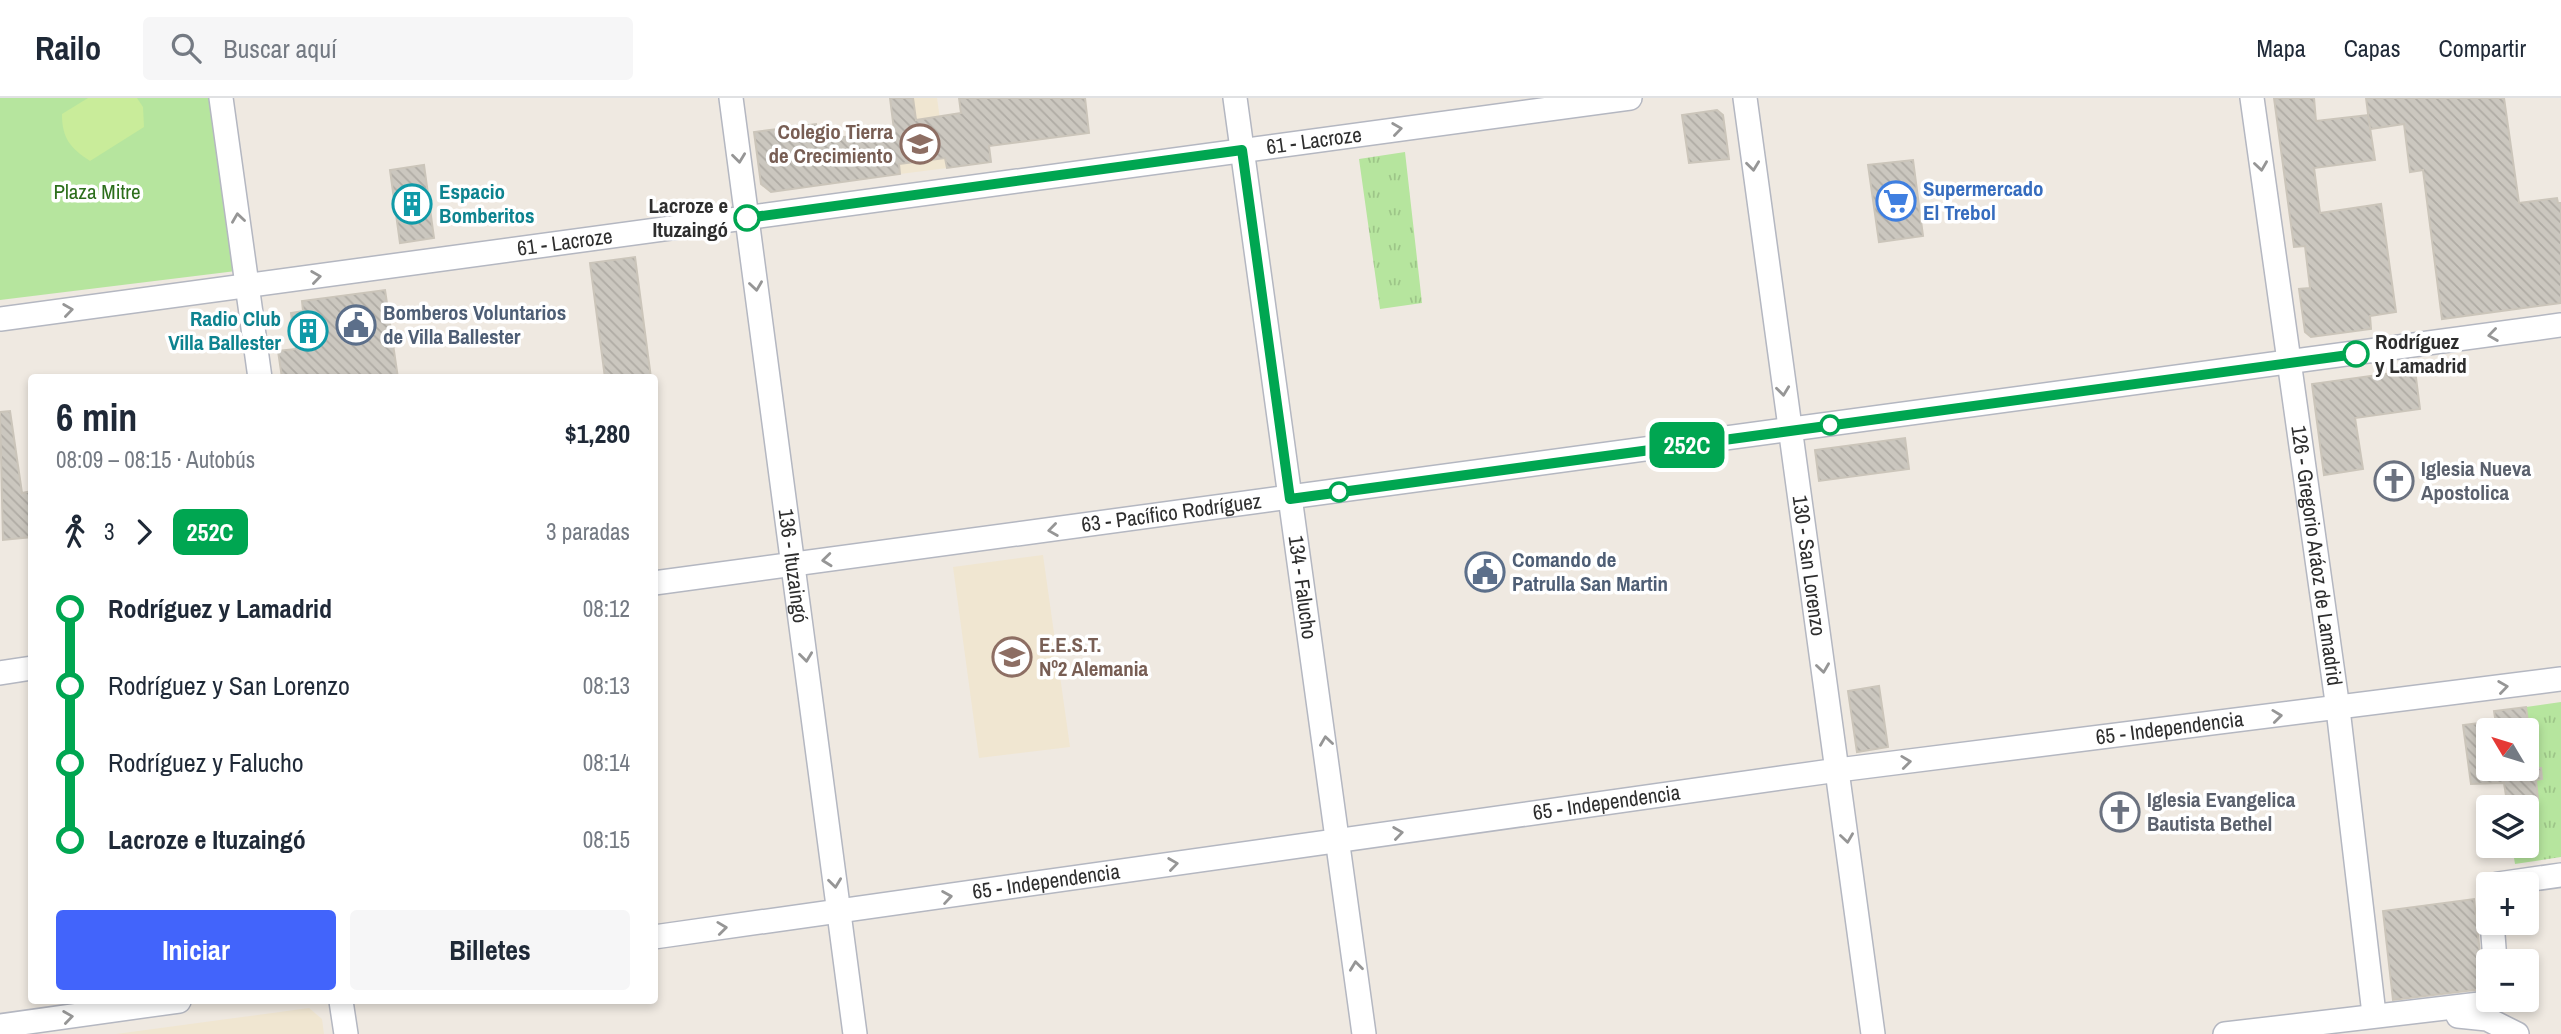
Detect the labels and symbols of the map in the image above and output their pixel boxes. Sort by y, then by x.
place label: Colegio Tierra de Crecimiento [769,117,893,170]
street label: 61 - Lacroze [1265,120,1363,161]
one-way arrow [1391,122,1403,137]
school or university icon: Colegio Tierra de Crecimiento [899,123,941,165]
one-way arrow [731,152,746,164]
one-way arrow [1746,160,1761,172]
one-way arrow [2253,160,2268,171]
place label: Supermercado El Trebol [1923,174,2044,227]
park label: Plaza Mitre [53,177,141,206]
place label: Espacio Bomberitos [439,177,535,230]
supermarket icon: Supermercado El Trebol [1875,180,1917,222]
building icon: Espacio Bomberitos [391,183,433,225]
place label: Lacroze e Ituzaingó [649,191,728,244]
marker: Lacroze e Ituzaingó [734,205,760,231]
one-way arrow [231,212,246,224]
street label: 61 - Lacroze [515,221,614,263]
one-way arrow [310,269,322,284]
one-way arrow [748,280,763,292]
place label: Bomberos Voluntarios de Villa Ballester [383,298,566,351]
one-way arrow [62,302,74,317]
place label: Radio Club Villa Ballester [168,304,281,357]
public building icon: Bomberos Voluntarios de Villa Ballester [335,304,377,346]
building icon: Radio Club Villa Ballester [287,310,329,352]
place label: Rodríguez y Lamadrid [2375,327,2467,380]
one-way arrow [2488,327,2499,342]
marker: Rodríguez y Lamadrid [2343,341,2369,367]
one-way arrow [1775,385,1790,397]
unlabelled marker [1820,415,1840,435]
line badge: 252C [1638,422,1736,468]
street label: 126 - Gregorio Aráoz de Lamadrid [2284,423,2350,687]
place label: Iglesia Nueva Apostolica [2421,454,2532,507]
church icon: Iglesia Nueva Apostolica [2373,460,2415,502]
unlabelled marker [1329,482,1349,502]
street label: 63 - Pacífico Rodríguez [1080,486,1263,539]
street label: 130 - San Lorenzo [1785,493,1833,638]
street label: 136 - Ituzaingó [772,507,815,625]
one-way arrow [1047,523,1058,538]
street label: 134 - Falucho [1281,534,1324,641]
place label: Comando de Patrulla San Martin [1512,545,1668,598]
public building icon: Comando de Patrulla San Martin [1464,551,1506,593]
one-way arrow [821,552,832,567]
place label: E.E.S.T. Nº2 Alemania [1039,630,1148,683]
school or university icon: E.E.S.T. Nº2 Alemania [991,636,1033,678]
one-way arrow [798,651,813,663]
one-way arrow [1815,662,1830,674]
one-way arrow [2497,679,2509,694]
street label: 65 - Independencia [2094,704,2245,751]
one-way arrow [2271,709,2283,724]
north arrow [2476,718,2539,780]
one-way arrow [1318,735,1333,747]
one-way arrow [1900,754,1911,769]
street label: 65 - Independencia [1531,777,1682,827]
place label: Iglesia Evangelica Bautista Bethel [2147,785,2296,838]
church icon: Iglesia Evangelica Bautista Bethel [2099,791,2141,833]
one-way arrow [1392,825,1404,840]
one-way arrow [1839,832,1854,844]
street label: 65 - Independencia [971,856,1122,906]
one-way arrow [1167,856,1178,871]
one-way arrow [827,877,842,889]
one-way arrow [942,890,953,905]
one-way arrow [716,921,728,936]
one-way arrow [1348,960,1363,972]
one-way arrow [62,1010,73,1025]

